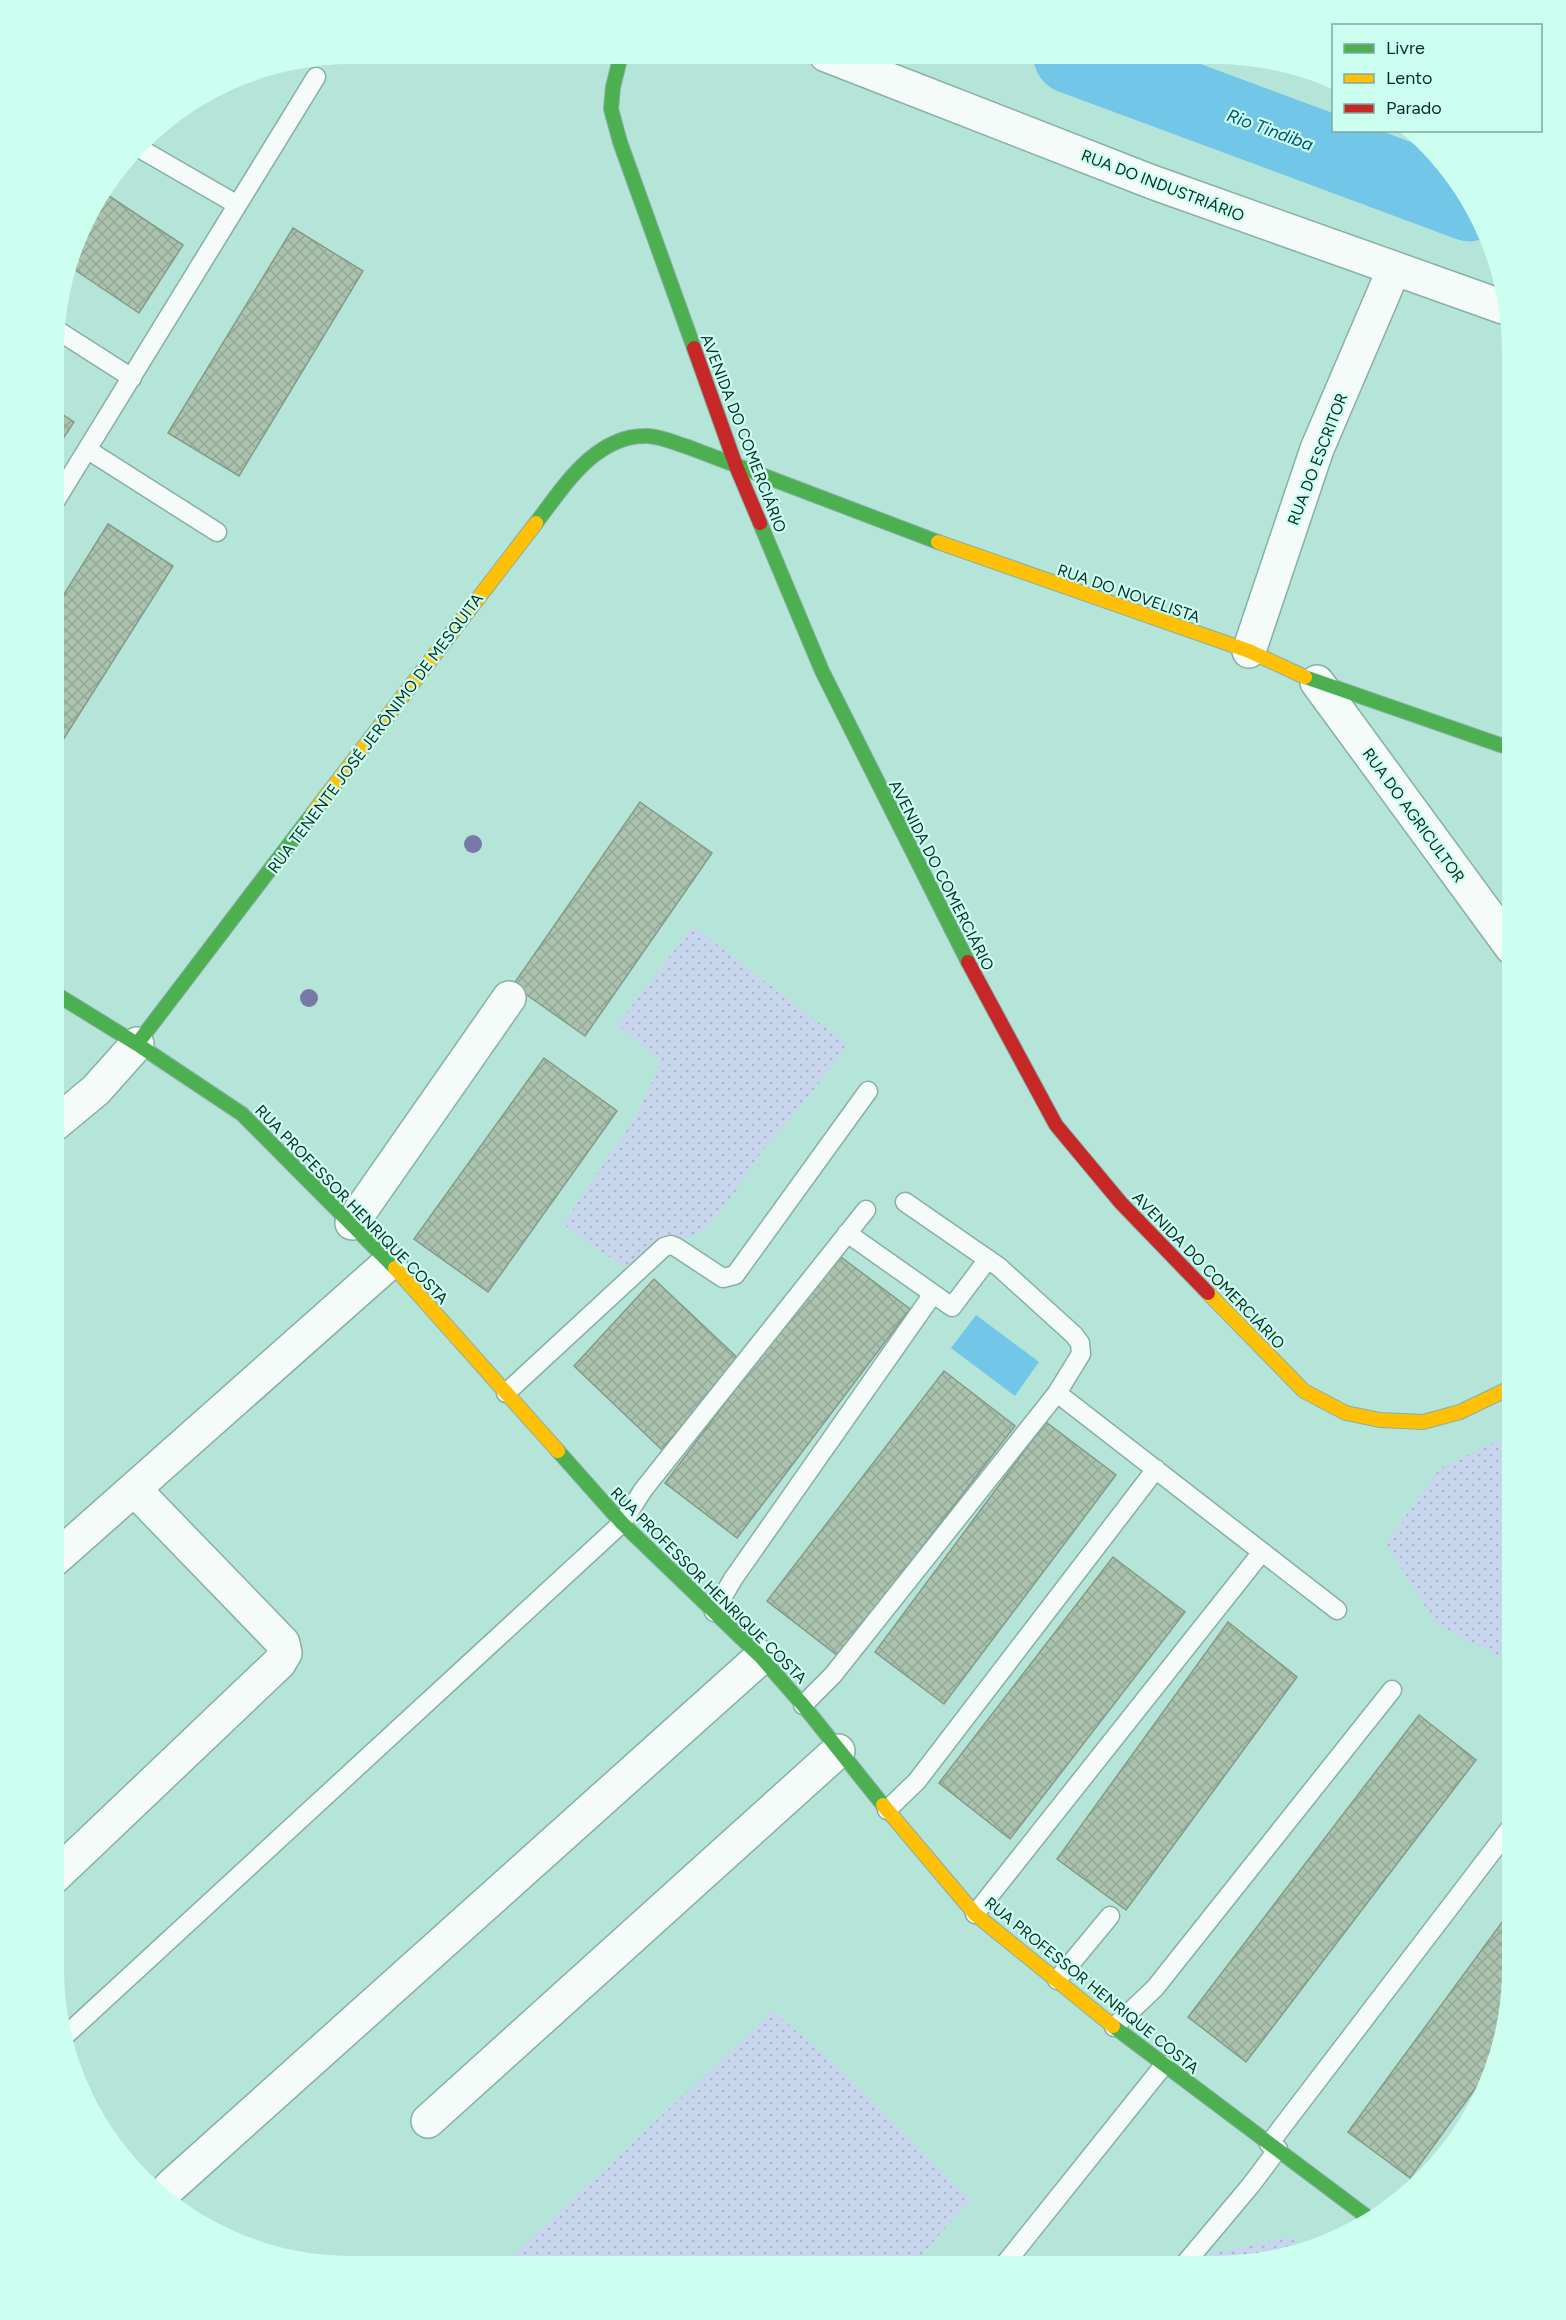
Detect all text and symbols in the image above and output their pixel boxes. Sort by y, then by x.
legend [1332,24,1542,132]
text: Livre [1386,37,1425,59]
text: Lento [1386,67,1432,89]
text: Parado [1386,97,1442,119]
water label: Rio Tindiba [1224,104,1317,156]
street label: RUA DO INDUSTRIÁRIO [1079,146,1247,225]
street label: AVENIDA DO COMERCIÁRIO [697,331,790,535]
street label: RUA DO ESCRITOR [1284,390,1351,528]
street label: RUA DO NOVELISTA [1055,560,1203,627]
street label: RUA TENENTE JOSÉ JERÔNIMO DE MESQUITA [264,589,487,877]
street label: RUA DO AGRICULTOR [1358,744,1469,886]
street label: AVENIDA DO COMERCIÁRIO [885,777,998,974]
street label: RUA PROFESSOR HENRIQUE COSTA [251,1101,452,1308]
street label: AVENIDA DO COMERCIÁRIO [1129,1188,1289,1353]
street label: RUA PROFESSOR HENRIQUE COSTA [607,1483,811,1688]
street label: RUA PROFESSOR HENRIQUE COSTA [981,1893,1203,2078]

